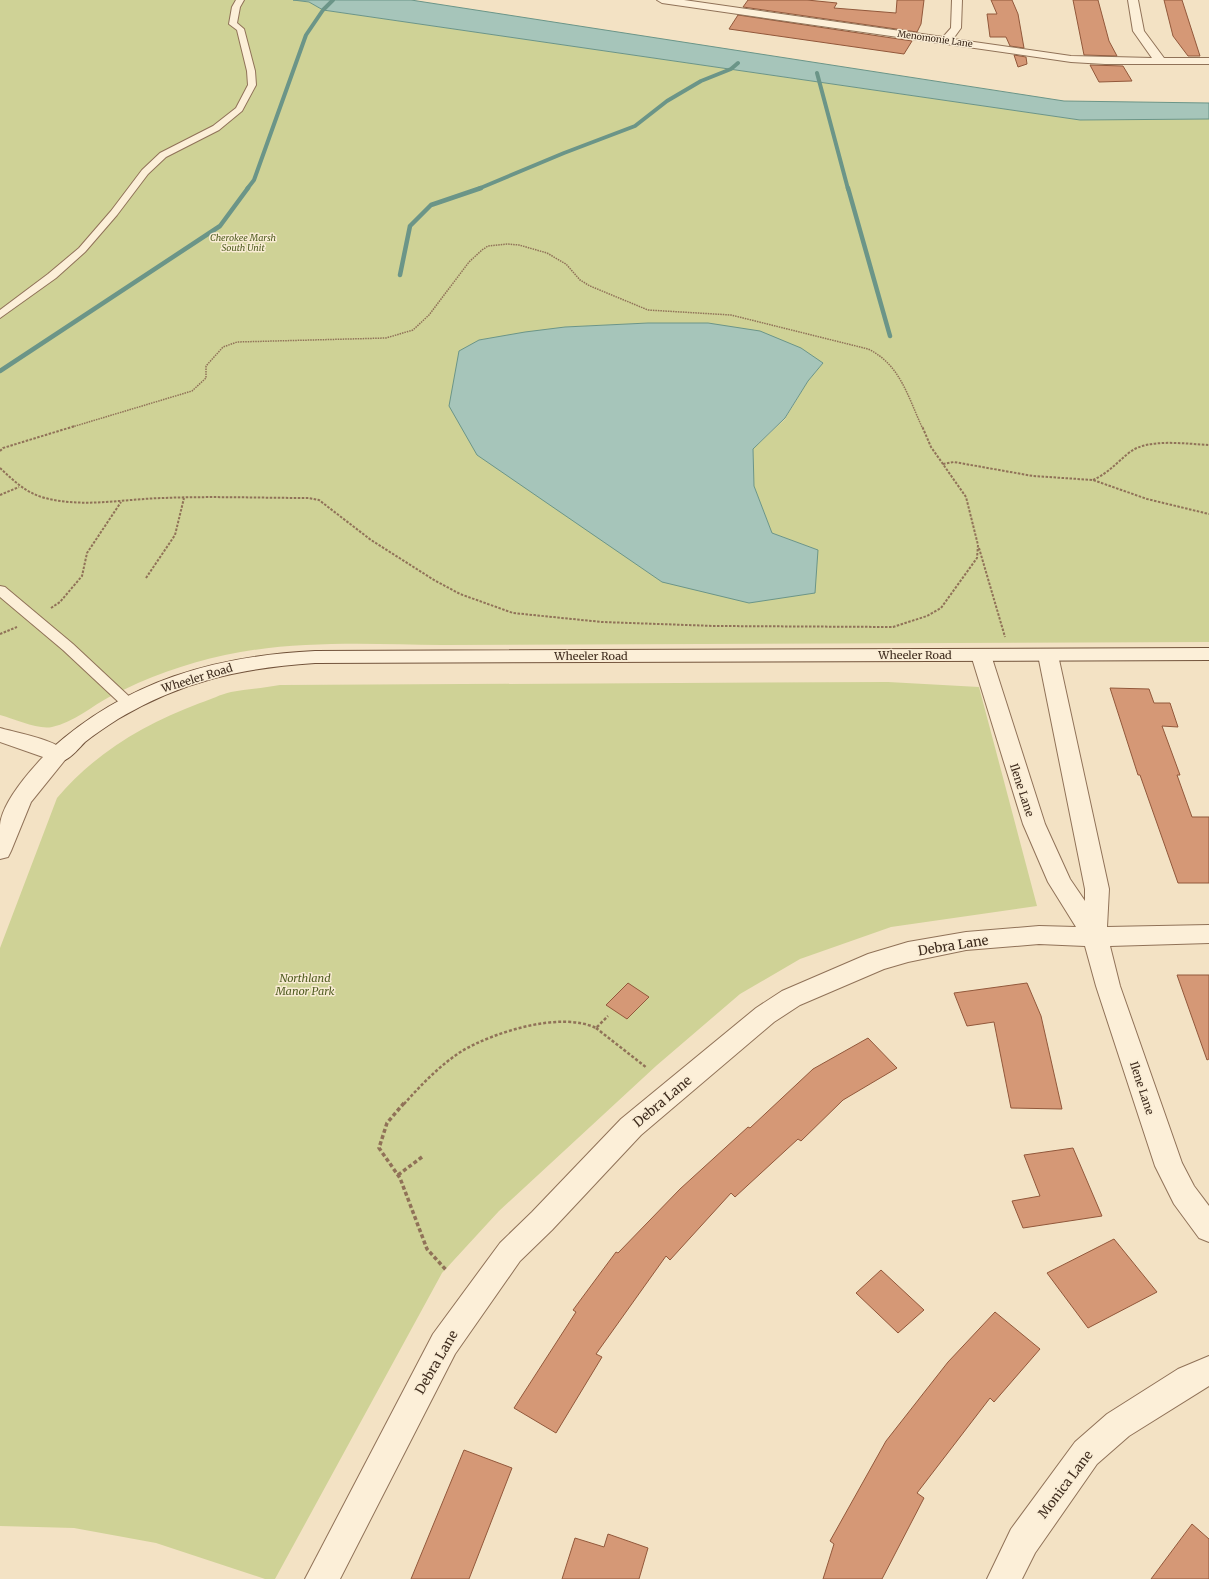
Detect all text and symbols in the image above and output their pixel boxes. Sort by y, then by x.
street label: Menomonie Lane [897,28,974,49]
park label: Cherokee Marsh South Unit [210,232,277,253]
street label: Wheeler Road [877,648,952,662]
street label: Wheeler Road [553,649,628,663]
street label: Wheeler Road [159,660,235,696]
street label: Ilene Lane [1007,762,1037,819]
street label: Debra Lane [917,931,990,959]
park label: Northland Manor Park [274,971,335,998]
street label: Ilene Lane [1127,1060,1157,1117]
street label: Debra Lane [630,1072,695,1131]
street label: Debra Lane [411,1327,462,1397]
street label: Monica Lane [1034,1447,1097,1522]

